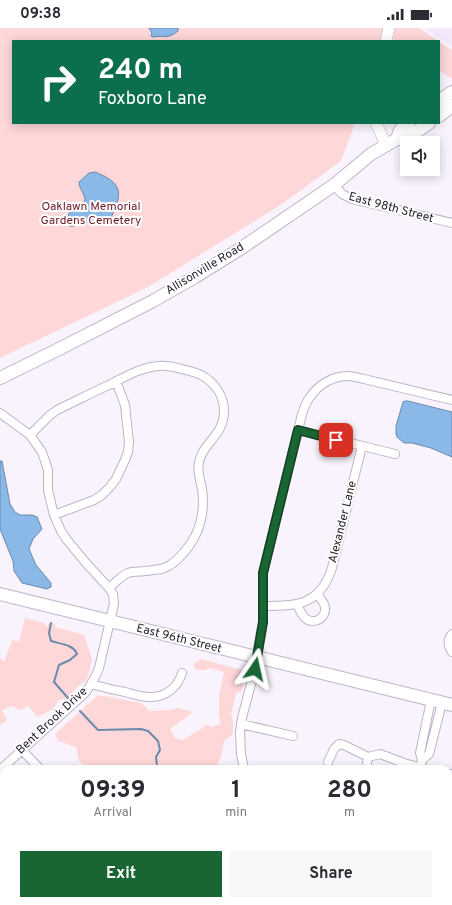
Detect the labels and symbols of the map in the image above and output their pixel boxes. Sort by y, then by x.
street label: East 98th Street [347,189,435,227]
park label: Oaklawn Memorial Gardens Cemetery [41,199,141,229]
street label: Allisonville Road [163,239,247,299]
pin [319,423,353,457]
street label: Alexander Lane [325,479,361,565]
street label: East 96th Street [135,621,223,657]
position arrow [234,648,276,690]
street label: Bent Brook Drive [13,684,91,758]

